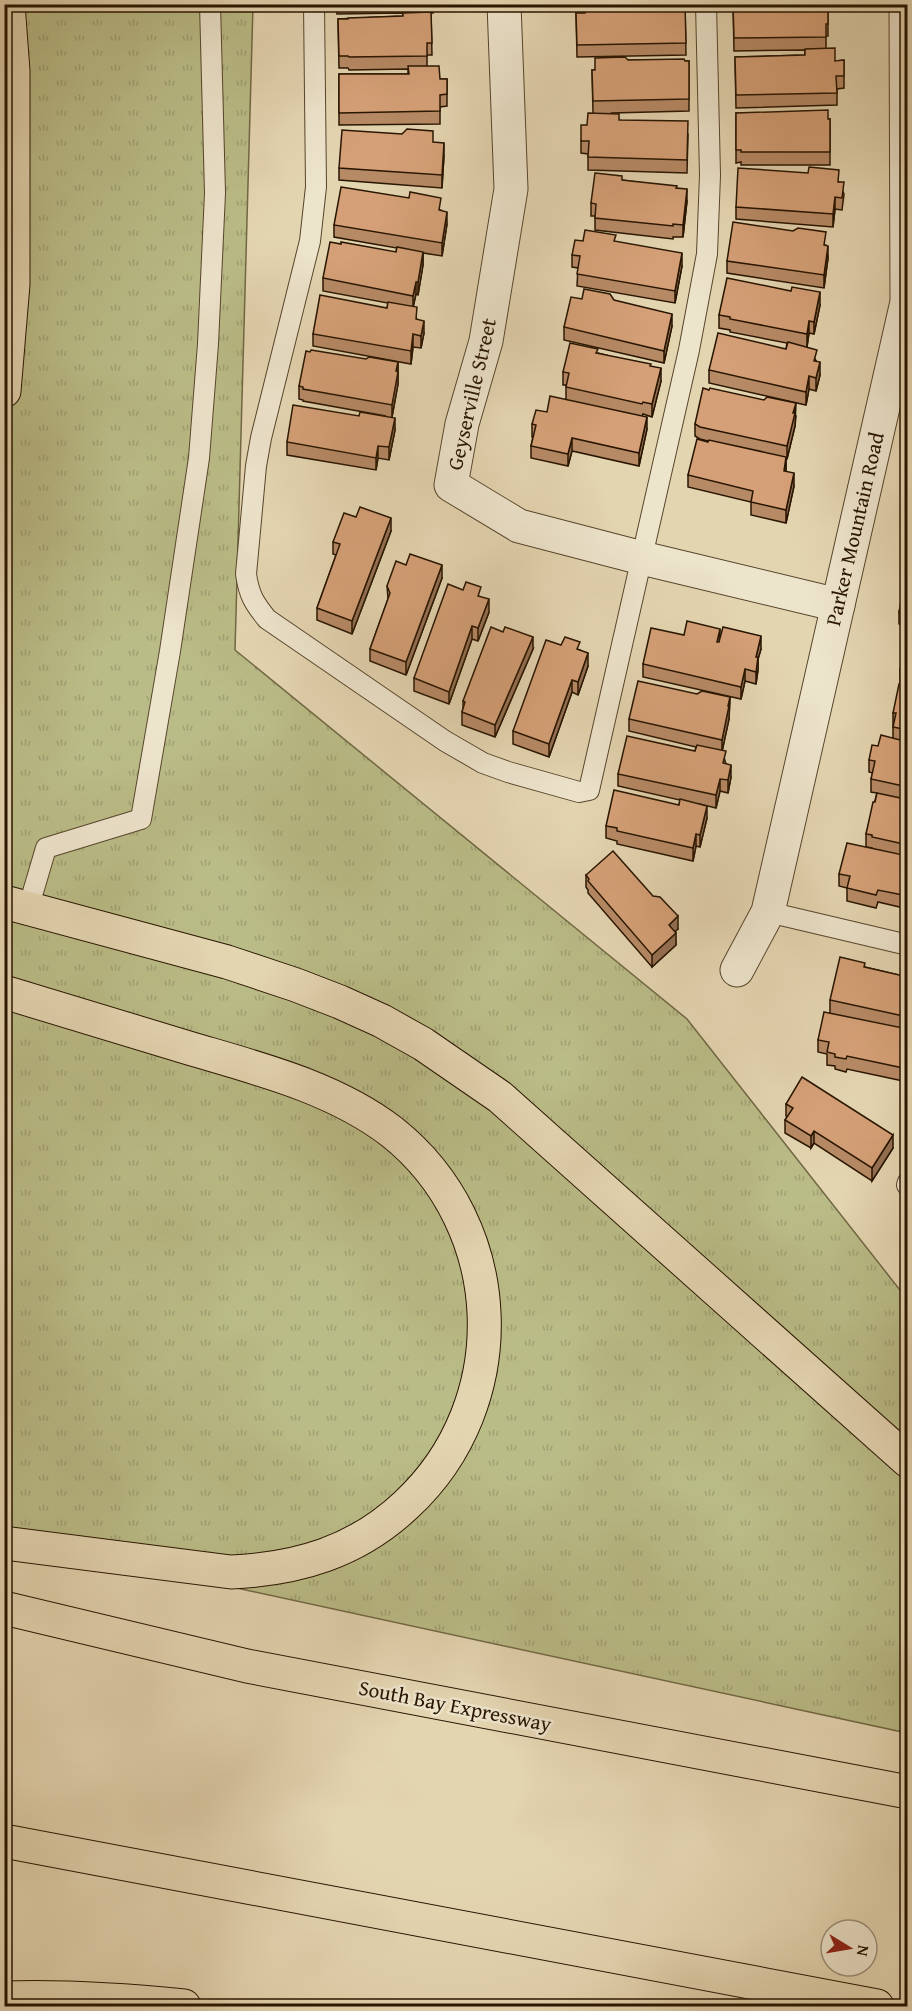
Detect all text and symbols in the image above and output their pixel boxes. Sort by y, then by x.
street label: Geyserville Street [439,314,504,473]
street label: Parker Mountain Road [817,428,892,629]
street label: South Bay Expressway [356,1672,555,1739]
north arrow [819,1918,879,1978]
text: N [851,1943,877,1959]

